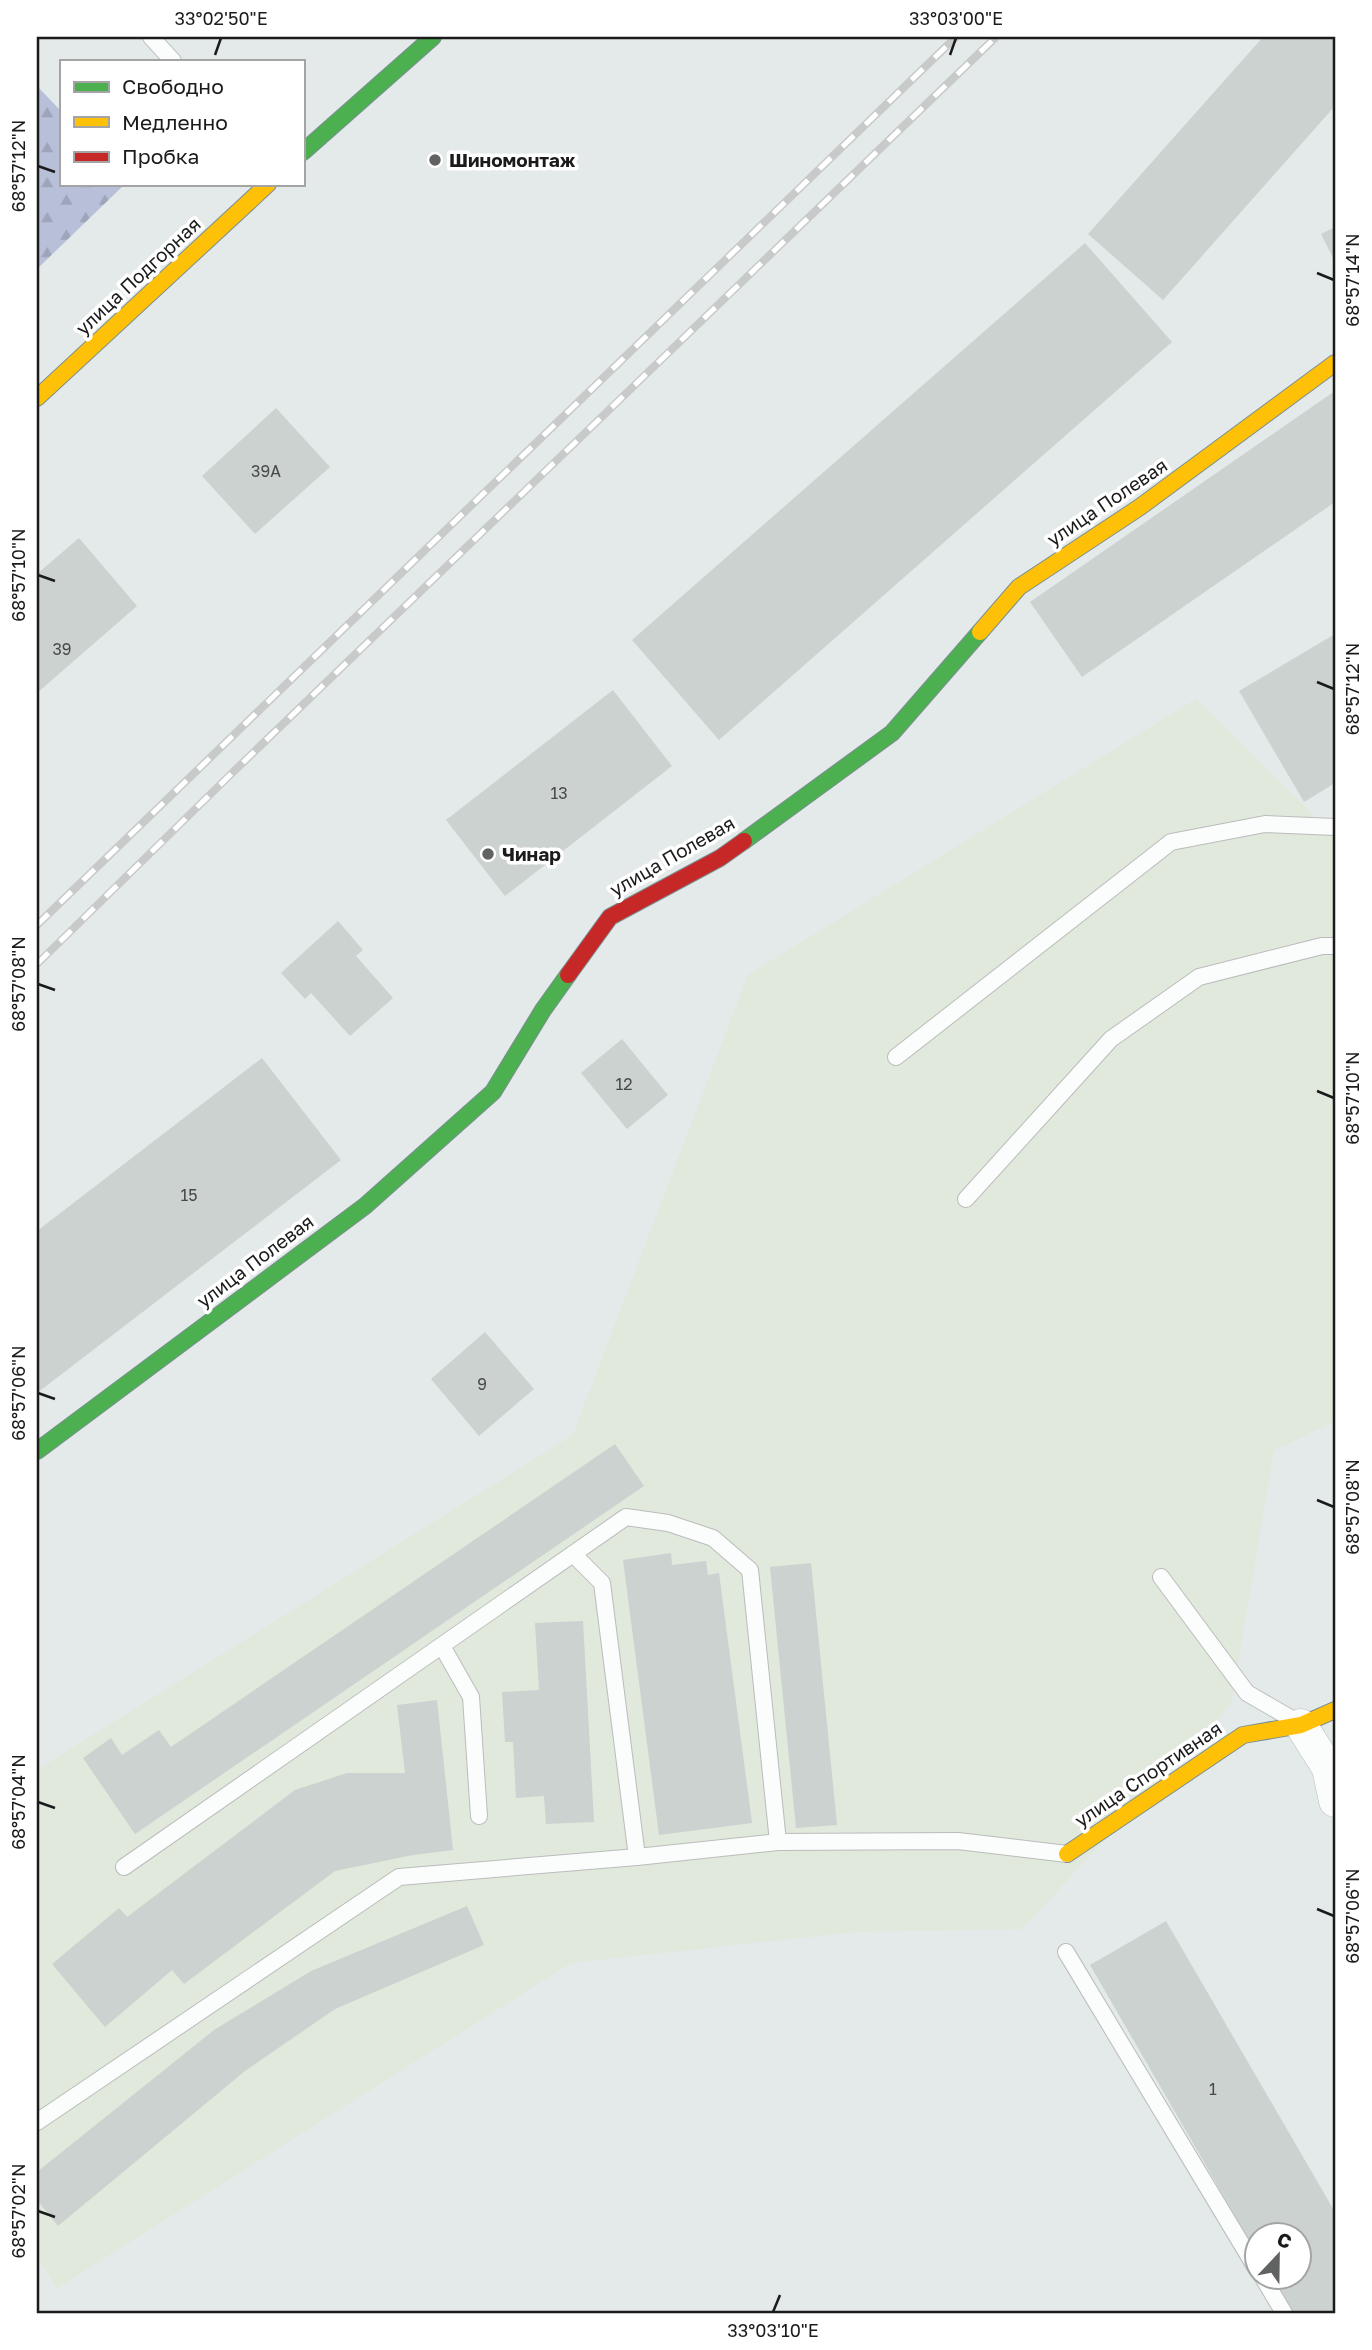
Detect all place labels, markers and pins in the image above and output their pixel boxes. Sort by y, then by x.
place label: Шиномонтаж [449,148,576,171]
marker: Шиномонтаж [427,152,443,168]
place label: Чинар [502,842,561,865]
marker: Чинар [480,846,496,862]

